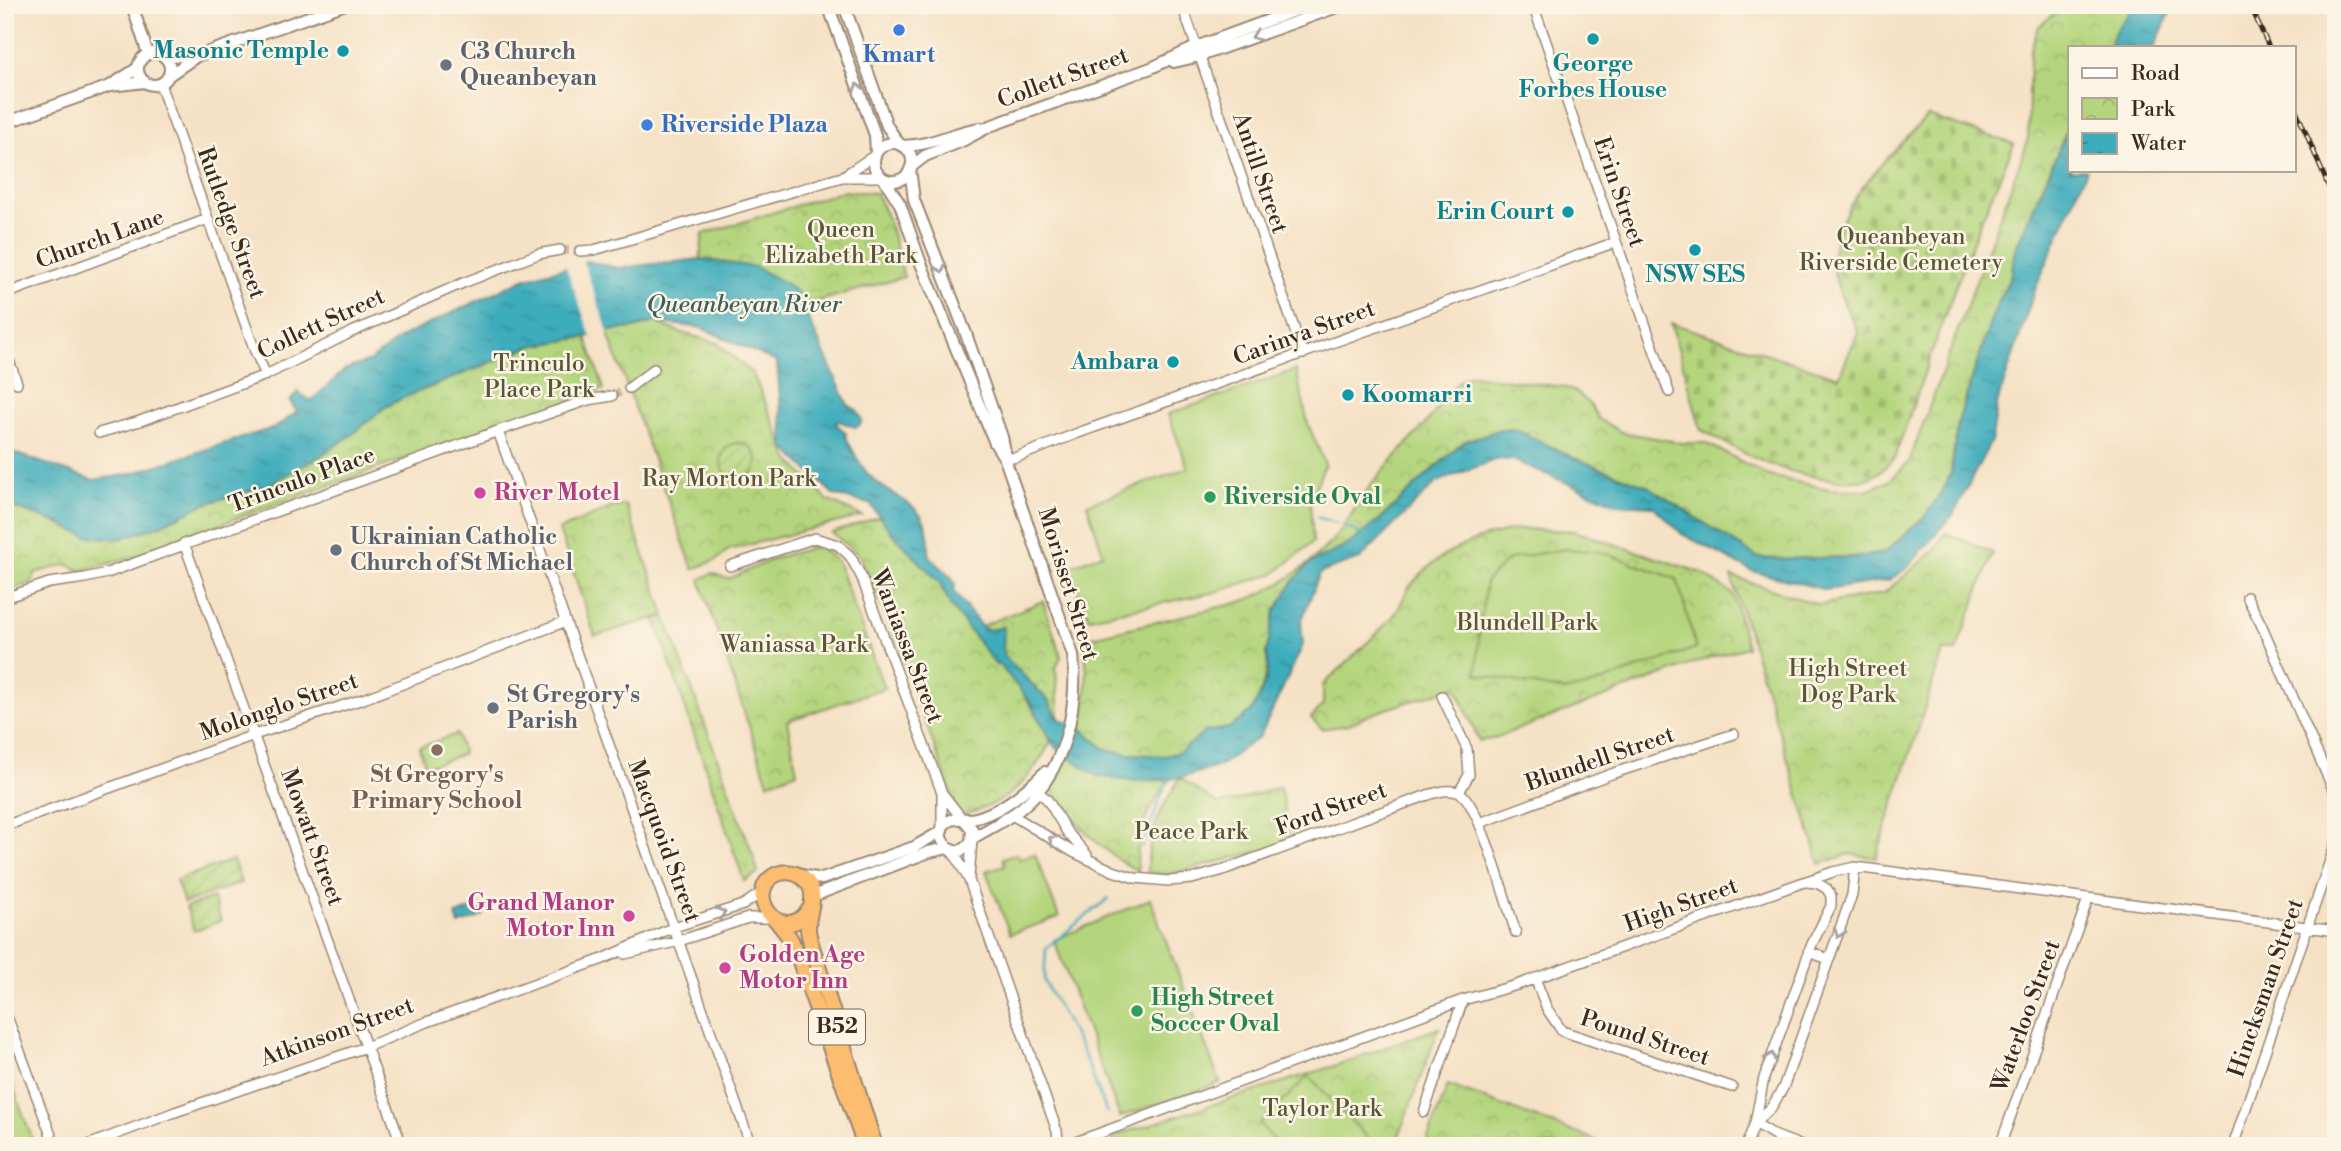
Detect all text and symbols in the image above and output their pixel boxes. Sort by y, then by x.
marker: Kmart [891,22,907,38]
one-way arrow [1250,28,1262,42]
marker: George Forbes House [1585,31,1601,47]
place label: Masonic Temple [153,37,329,65]
place label: C3 Church Queanbeyan [460,38,597,92]
place label: Kmart [863,41,936,69]
street label: Collett Street [994,41,1132,115]
marker: Masonic Temple [335,43,351,59]
legend [2068,46,2296,172]
place label: George Forbes House [1519,50,1667,104]
marker: C3 Church Queanbeyan [438,57,454,73]
text: Road [2131,61,2180,87]
one-way arrow [852,82,866,94]
text: Park [2131,97,2176,123]
street label: Antill Street [1226,108,1294,237]
place label: Riverside Plaza [661,111,828,139]
marker: Riverside Plaza [639,117,655,133]
text: Water [2130,131,2186,157]
street label: Erin Street [1587,133,1651,251]
street label: Rutledge Street [191,143,271,303]
place label: Erin Court [1437,198,1555,226]
street label: Church Lane [32,203,168,275]
marker: Erin Court [1560,204,1576,220]
park label: Queen Elizabeth Park [765,216,918,270]
park label: Queanbeyan Riverside Cemetery [1799,223,2004,277]
marker: NSW SES [1687,242,1703,258]
one-way arrow [932,261,946,273]
place label: NSW SES [1645,261,1745,289]
street label: Collett Street [253,282,389,366]
water label: Queanbeyan River [646,290,842,320]
street label: Carinya Street [1229,294,1379,372]
place label: Ambara [1070,348,1160,376]
park label: Trinculo Place Park [484,350,595,404]
marker: Ambara [1165,354,1181,370]
place label: Koomarri [1362,381,1472,409]
marker: Koomarri [1340,387,1356,403]
street label: Trinculo Place [225,441,379,519]
park label: Ray Morton Park [642,465,817,493]
place label: River Motel [494,479,620,507]
place label: Riverside Oval [1224,483,1382,511]
marker: River Motel [472,485,488,501]
marker: Riverside Oval [1202,489,1218,505]
street label: Morisset Street [1031,504,1105,664]
place label: Ukrainian Catholic Church of St Michael [350,523,573,577]
marker: Ukrainian Catholic Church of St Michael [328,542,344,558]
street label: Waniassa Street [864,564,949,727]
park label: Blundell Park [1456,609,1598,637]
park label: Waniassa Park [719,631,869,659]
park label: High Street Dog Park [1789,655,1907,709]
street label: Molonglo Street [196,667,362,747]
place label: St Gregory's Parish [507,681,640,735]
marker: St Gregory's Parish [485,700,501,716]
street label: Blundell Street [1521,720,1678,798]
marker: St Gregory's Primary School [429,742,445,758]
street label: Macquoid Street [621,756,707,926]
place label: St Gregory's Primary School [352,761,523,815]
street label: Mowatt Street [274,765,350,909]
street label: Ford Street [1272,776,1390,842]
park label: Peace Park [1134,818,1249,846]
one-way arrow [1048,836,1061,849]
street label: High Street [1620,872,1742,938]
place label: Grand Manor Motor Inn [468,889,615,943]
street label: Hincksman Street [2222,895,2310,1081]
one-way arrow [714,907,726,921]
marker: Grand Manor Motor Inn [621,908,637,924]
one-way arrow [1833,926,1847,938]
street label: Waterloo Street [1985,936,2067,1097]
place label: Golden Age Motor Inn [739,941,865,995]
marker: Golden Age Motor Inn [717,960,733,976]
place label: High Street Soccer Oval [1151,984,1280,1038]
street label: Atkinson Street [256,991,417,1073]
marker: High Street Soccer Oval [1129,1003,1145,1019]
street label: Pound Street [1577,1004,1713,1072]
road number: B52 [809,1010,865,1044]
one-way arrow [1763,1051,1777,1063]
park label: Taylor Park [1262,1095,1383,1123]

